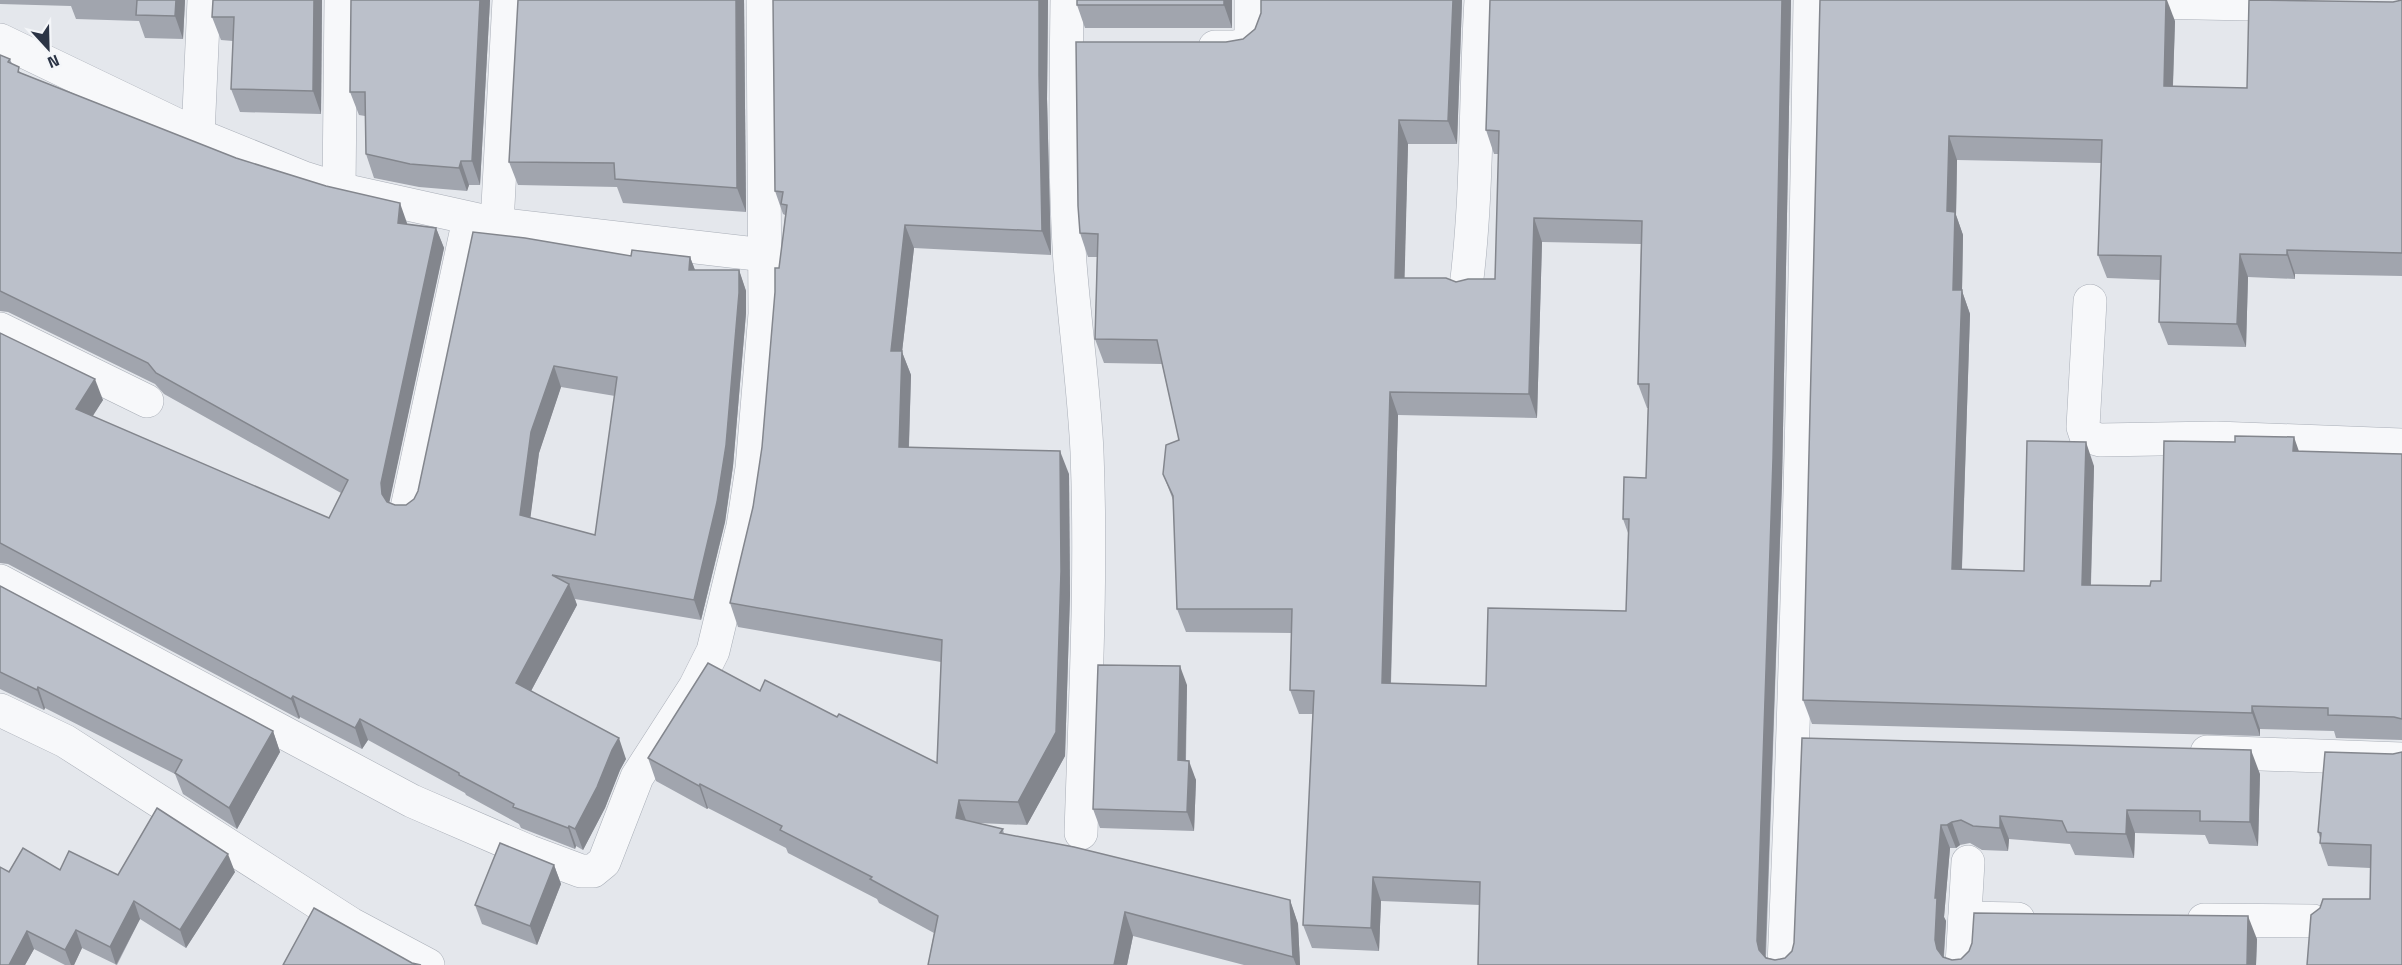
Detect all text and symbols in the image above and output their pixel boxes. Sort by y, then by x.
north arrow [18,18,78,78]
text: N [44,49,63,75]

